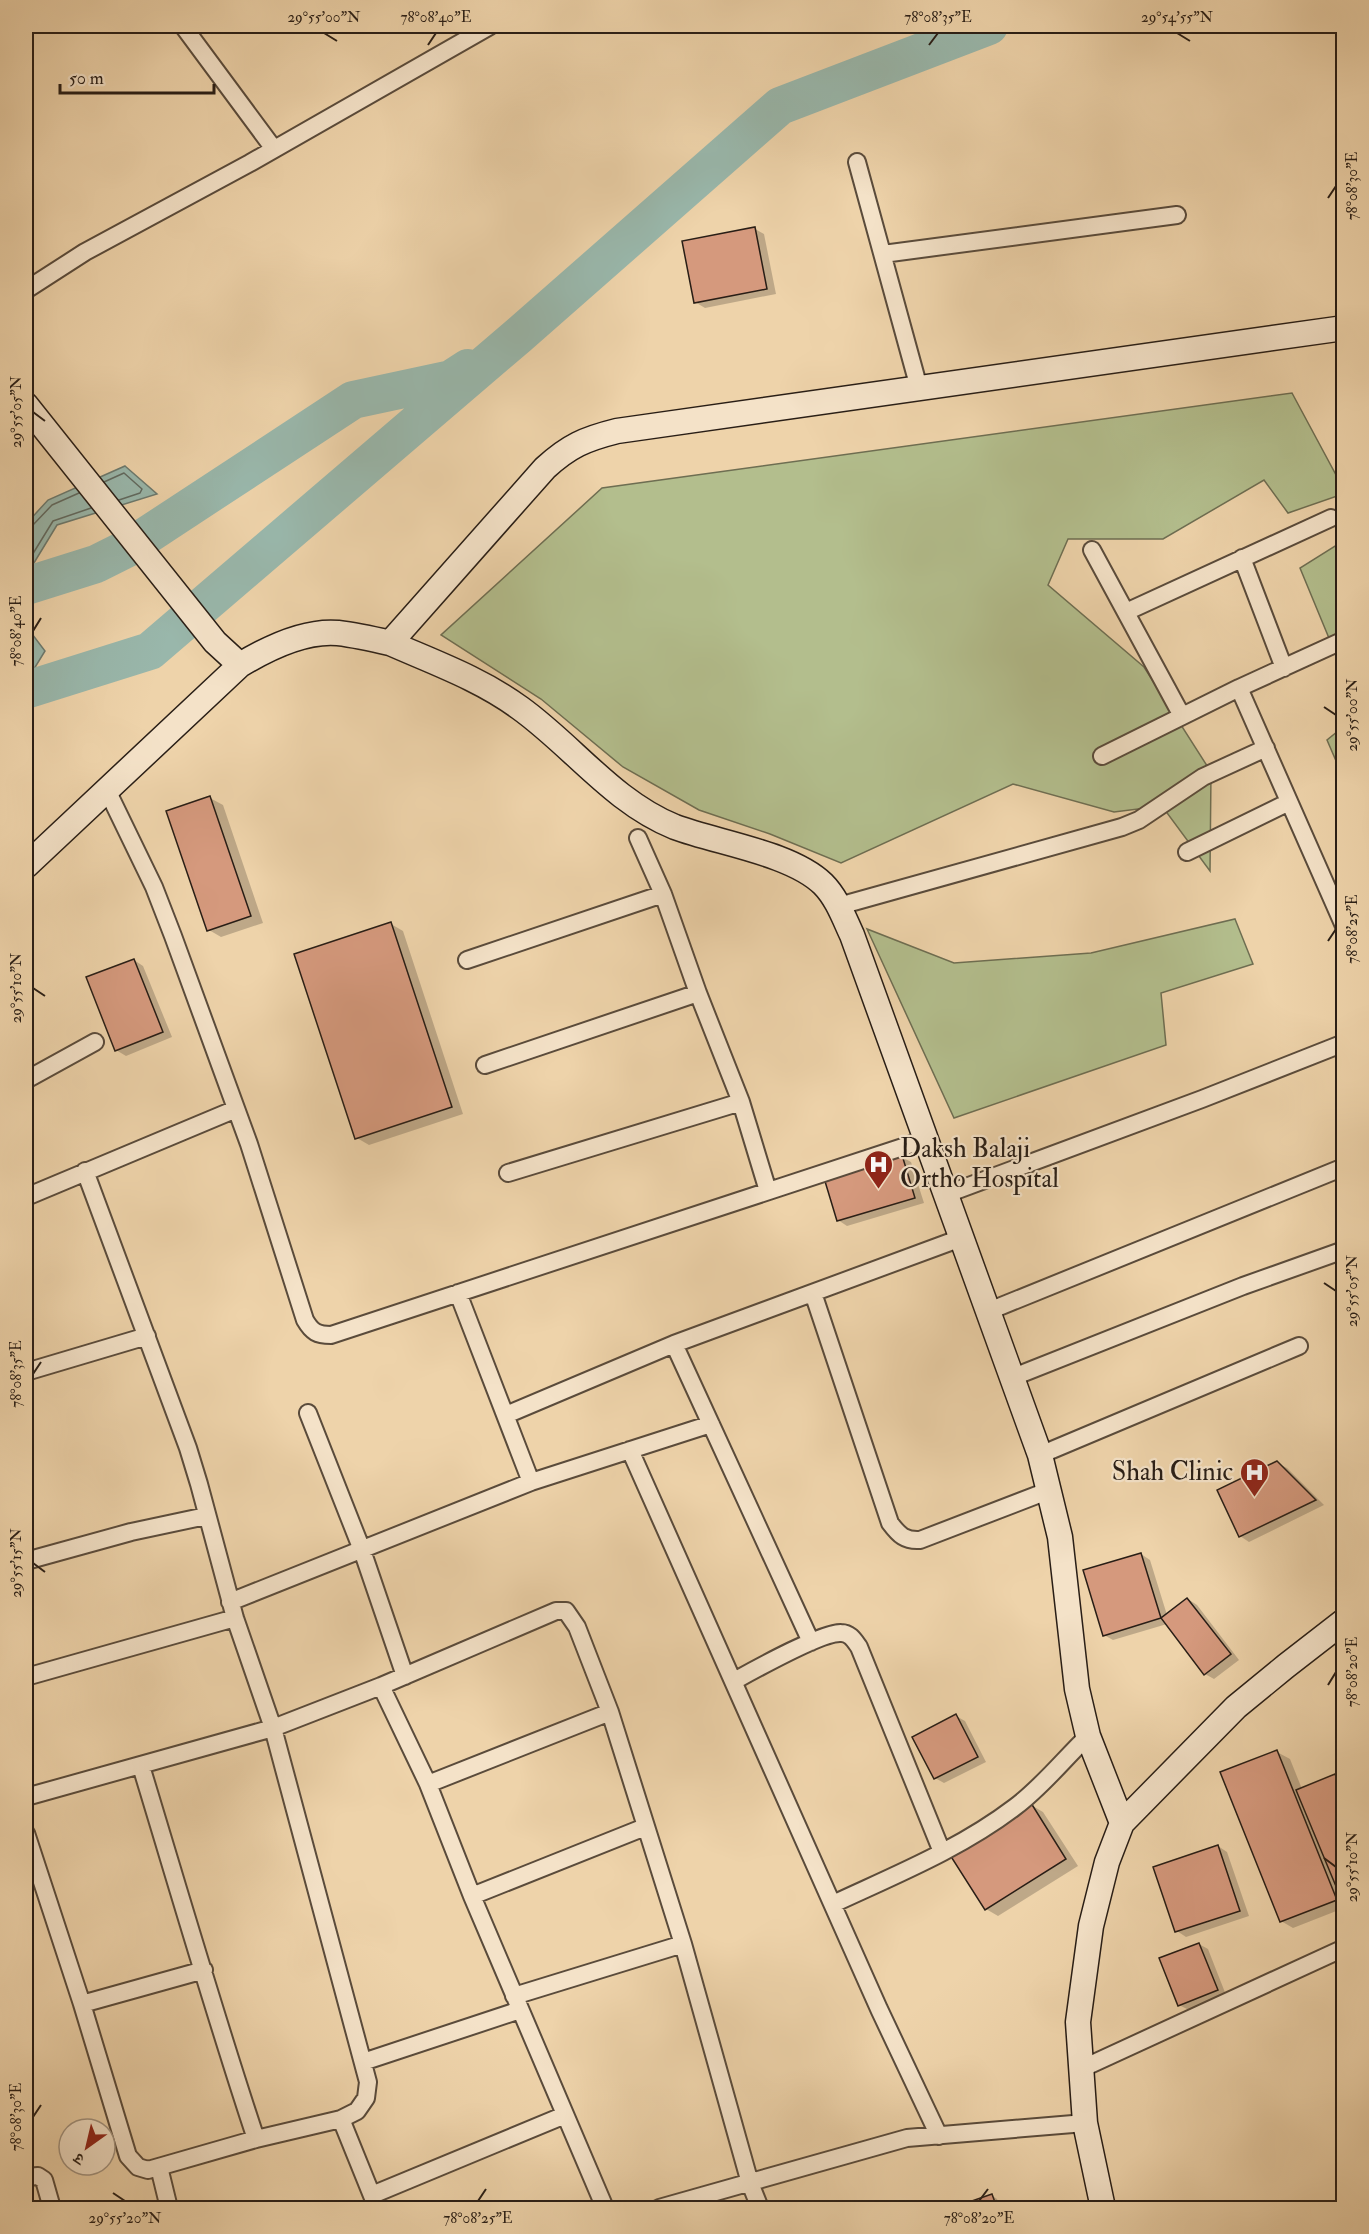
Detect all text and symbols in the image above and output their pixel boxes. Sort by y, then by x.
text: 29°55'00"N [288,8,361,27]
text: 78°08'40"E [401,8,472,27]
text: 78°08'35"E [904,8,972,27]
text: 29°54'55"N [1141,8,1214,27]
scale bar [60,57,214,95]
text: 50 m [69,67,104,90]
text: 78°08'30"E [1343,152,1362,220]
text: 29°55'05"N [7,375,26,448]
text: 78°08'40"E [7,595,26,666]
text: 29°55'00"N [1343,678,1362,751]
text: 78°08'25"E [1343,894,1362,964]
text: 29°55'10"N [7,952,26,1023]
place label: Daksh Balaji Ortho Hospital [900,1133,1059,1196]
hospital icon: Daksh Balaji Ortho Hospital [863,1148,895,1190]
text: 29°55'05"N [1343,1254,1362,1327]
text: 78°08'35"E [7,1340,26,1408]
place label: Shah Clinic [1112,1456,1233,1488]
hospital icon: Shah Clinic [1238,1456,1270,1498]
text: 29°55'15"N [7,1528,26,1598]
text: 78°08'20"E [1343,1637,1362,1707]
text: 29°55'10"N [1343,1831,1362,1902]
text: 78°08'30"E [7,2083,26,2151]
north arrow [57,2117,117,2177]
text: उ [69,2147,89,2170]
text: 29°55'20"N [89,2209,162,2228]
text: 78°08'25"E [443,2209,513,2228]
text: 78°08'20"E [944,2209,1014,2228]

